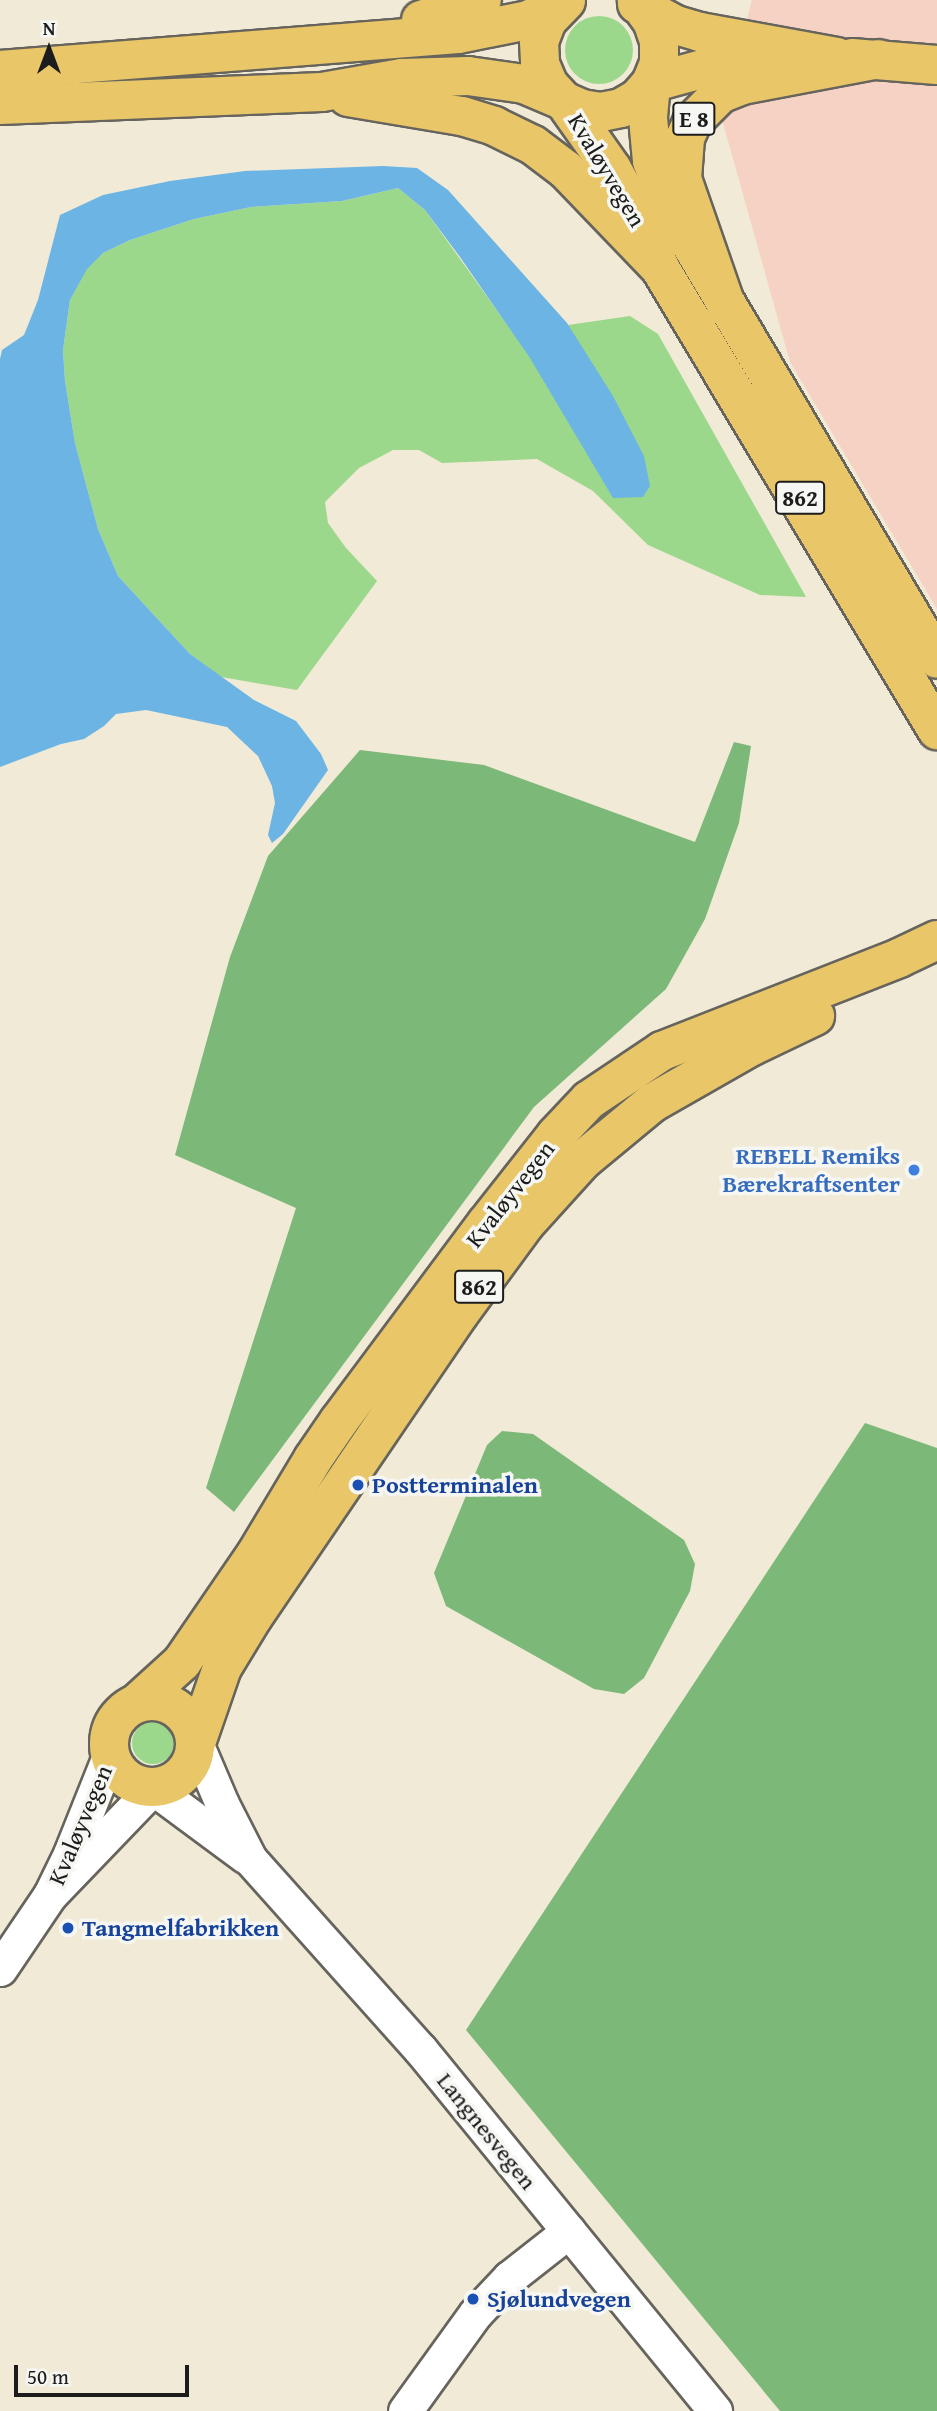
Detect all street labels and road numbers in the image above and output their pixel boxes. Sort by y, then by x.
road number: E 8 [671,100,717,138]
street label: Kvaløyvegen [562,108,652,232]
road number: 862 [774,478,826,518]
street label: Kvaløyvegen [459,1135,561,1253]
road number: 862 [453,1268,505,1306]
street label: Kvaløyvegen [42,1761,118,1889]
street label: Langnesvegen [431,2067,543,2195]

